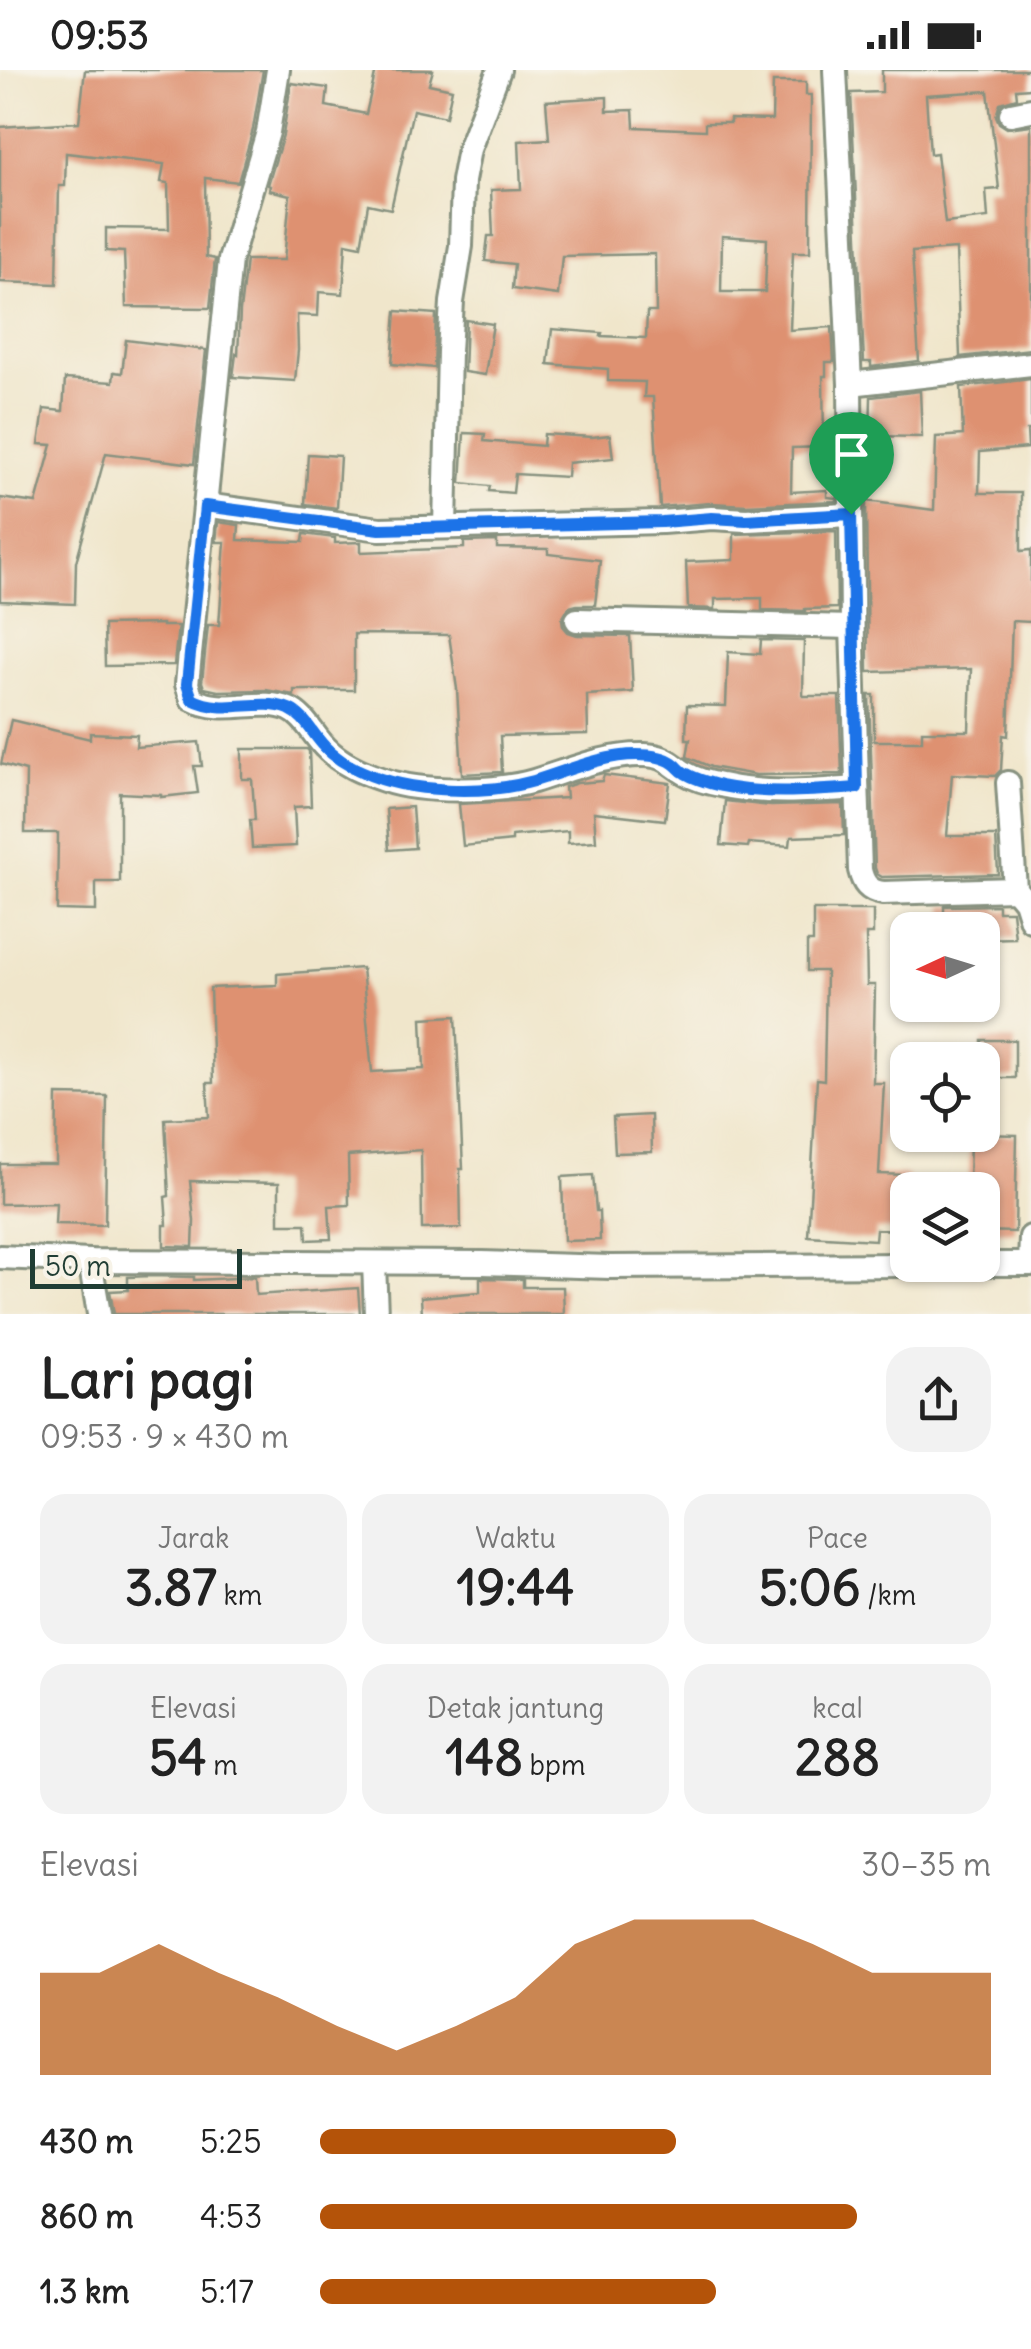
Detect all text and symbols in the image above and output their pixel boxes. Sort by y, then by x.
text: 09:53 [50,12,149,59]
pin [809,412,894,515]
icon: arrive [824,427,879,482]
north arrow [890,912,1000,1022]
map controls [890,912,1000,1282]
button: locate [890,1042,1000,1152]
button: layers [890,1172,1000,1282]
scale bar [30,1244,242,1288]
text: 50 m [45,1248,111,1284]
text: Lari pagi [40,1344,254,1413]
button: share [886,1347,991,1452]
text: 09:53 · 9 × 430 m [40,1416,289,1457]
text: Jarak [158,1520,229,1556]
text: Waktu [475,1520,556,1556]
text: Pace [807,1520,868,1556]
text: 3.87 [125,1556,217,1619]
text: 19:44 [457,1556,574,1619]
text: 5:06 [759,1556,861,1619]
text: km [217,1577,262,1613]
text: /km [861,1577,916,1613]
text: Elevasi [150,1690,237,1726]
text: Detak jantung [427,1690,604,1726]
text: kcal [812,1690,863,1726]
text: 54 [149,1726,207,1789]
text: 148 [445,1726,523,1789]
text: 288 [795,1726,880,1789]
text: m [207,1747,238,1783]
text: bpm [523,1747,586,1783]
text: Elevasi [40,1844,139,1885]
text: 30–35 m [861,1844,991,1885]
text: 430 m [40,2121,133,2162]
text: 5:25 [200,2121,262,2162]
text: 860 m [40,2196,134,2237]
text: 4:53 [200,2196,262,2237]
text: 1.3 km [40,2271,130,2312]
text: 5:17 [200,2271,254,2312]

